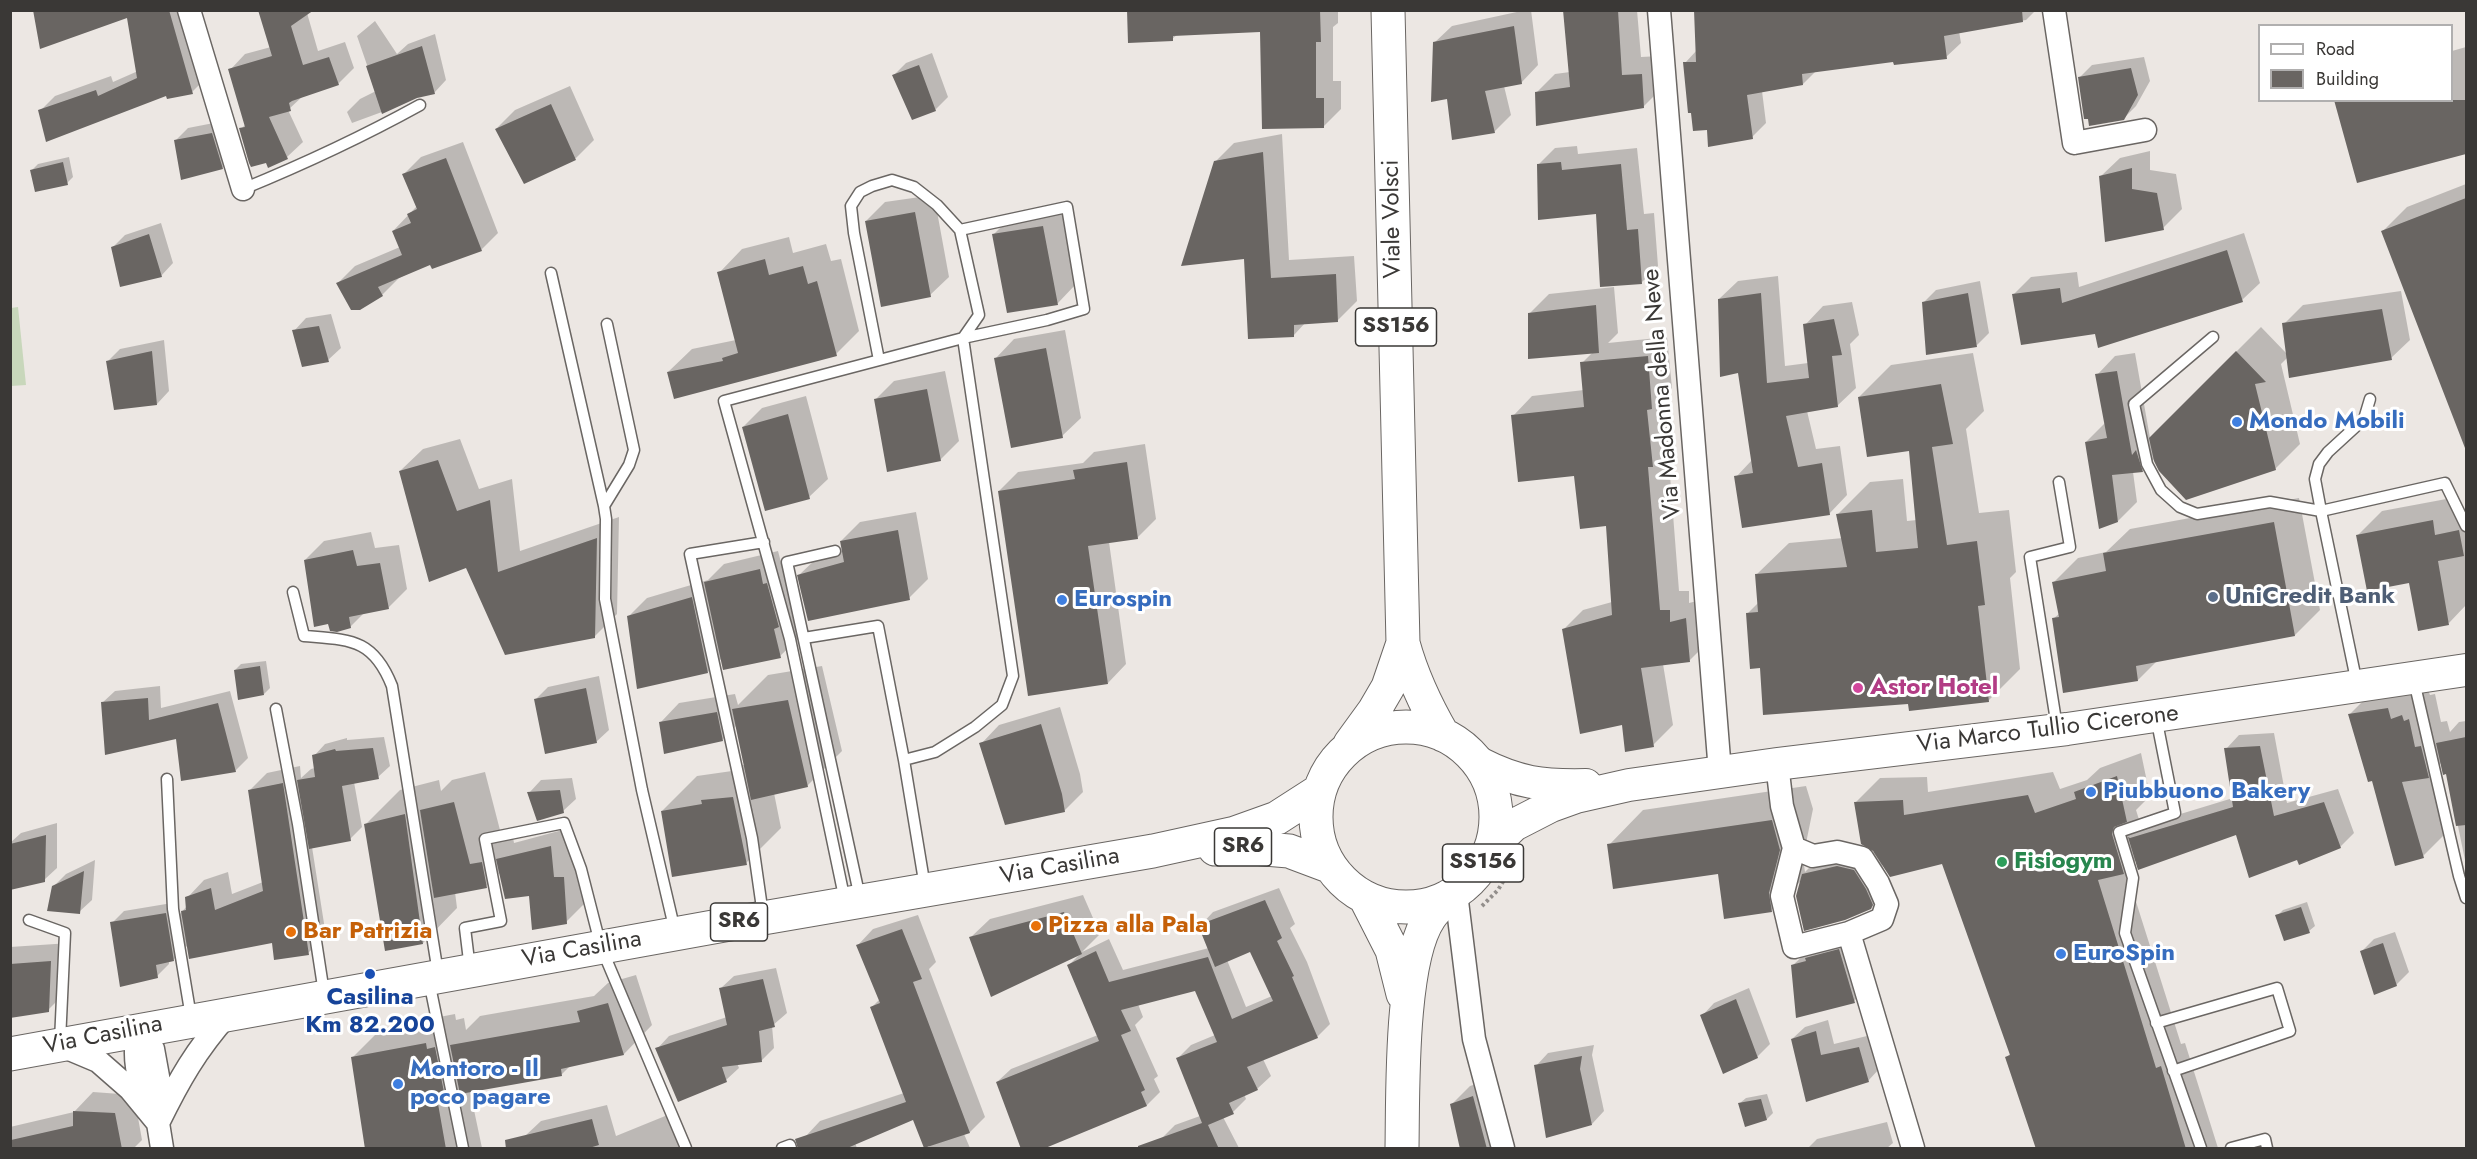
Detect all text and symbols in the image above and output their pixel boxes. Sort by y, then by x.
legend [2258,24,2453,102]
text: Road [2316,36,2355,62]
text: Building [2316,66,2379,92]
street label: Viale Volsci [1378,159,1408,279]
street label: Via Madonna della Neve [1638,267,1688,521]
road number: SS156 [1356,308,1436,346]
place label: Mondo Mobili [2249,408,2405,436]
marker: Mondo Mobili [2230,415,2244,429]
place label: UniCredit Bank [2225,583,2395,611]
place label: Eurospin [1074,586,1172,614]
marker: UniCredit Bank [2206,590,2220,604]
marker: Eurospin [1055,593,1069,607]
place label: Astor Hotel [1870,674,1998,702]
marker: Astor Hotel [1851,681,1865,695]
street label: Via Marco Tullio Cicerone [1916,700,2180,760]
place label: Piubbuono Bakery [2103,778,2310,806]
marker: Piubbuono Bakery [2084,785,2098,799]
road number: SR6 [1214,828,1272,866]
street label: Via Casilina [998,842,1122,892]
road number: SS156 [1442,844,1524,882]
place label: Fisiogym [2014,848,2112,876]
marker: Fisiogym [1995,855,2009,869]
road number: SR6 [710,903,768,941]
place label: Pizza alla Pala [1048,912,1208,940]
place label: Bar Patrizia [303,918,432,946]
marker: Pizza alla Pala [1029,919,1043,933]
marker: Bar Patrizia [284,925,298,939]
street label: Via Casilina [520,925,644,975]
place label: EuroSpin [2073,940,2175,968]
marker: EuroSpin [2054,947,2068,961]
marker: Casilina Km 82.200 [363,967,377,981]
place label: Casilina Km 82.200 [305,984,435,1040]
street label: Via Casilina [41,1010,165,1062]
place label: Montoro - Il poco pagare [410,1056,551,1112]
marker: Montoro - Il poco pagare [391,1077,405,1091]

